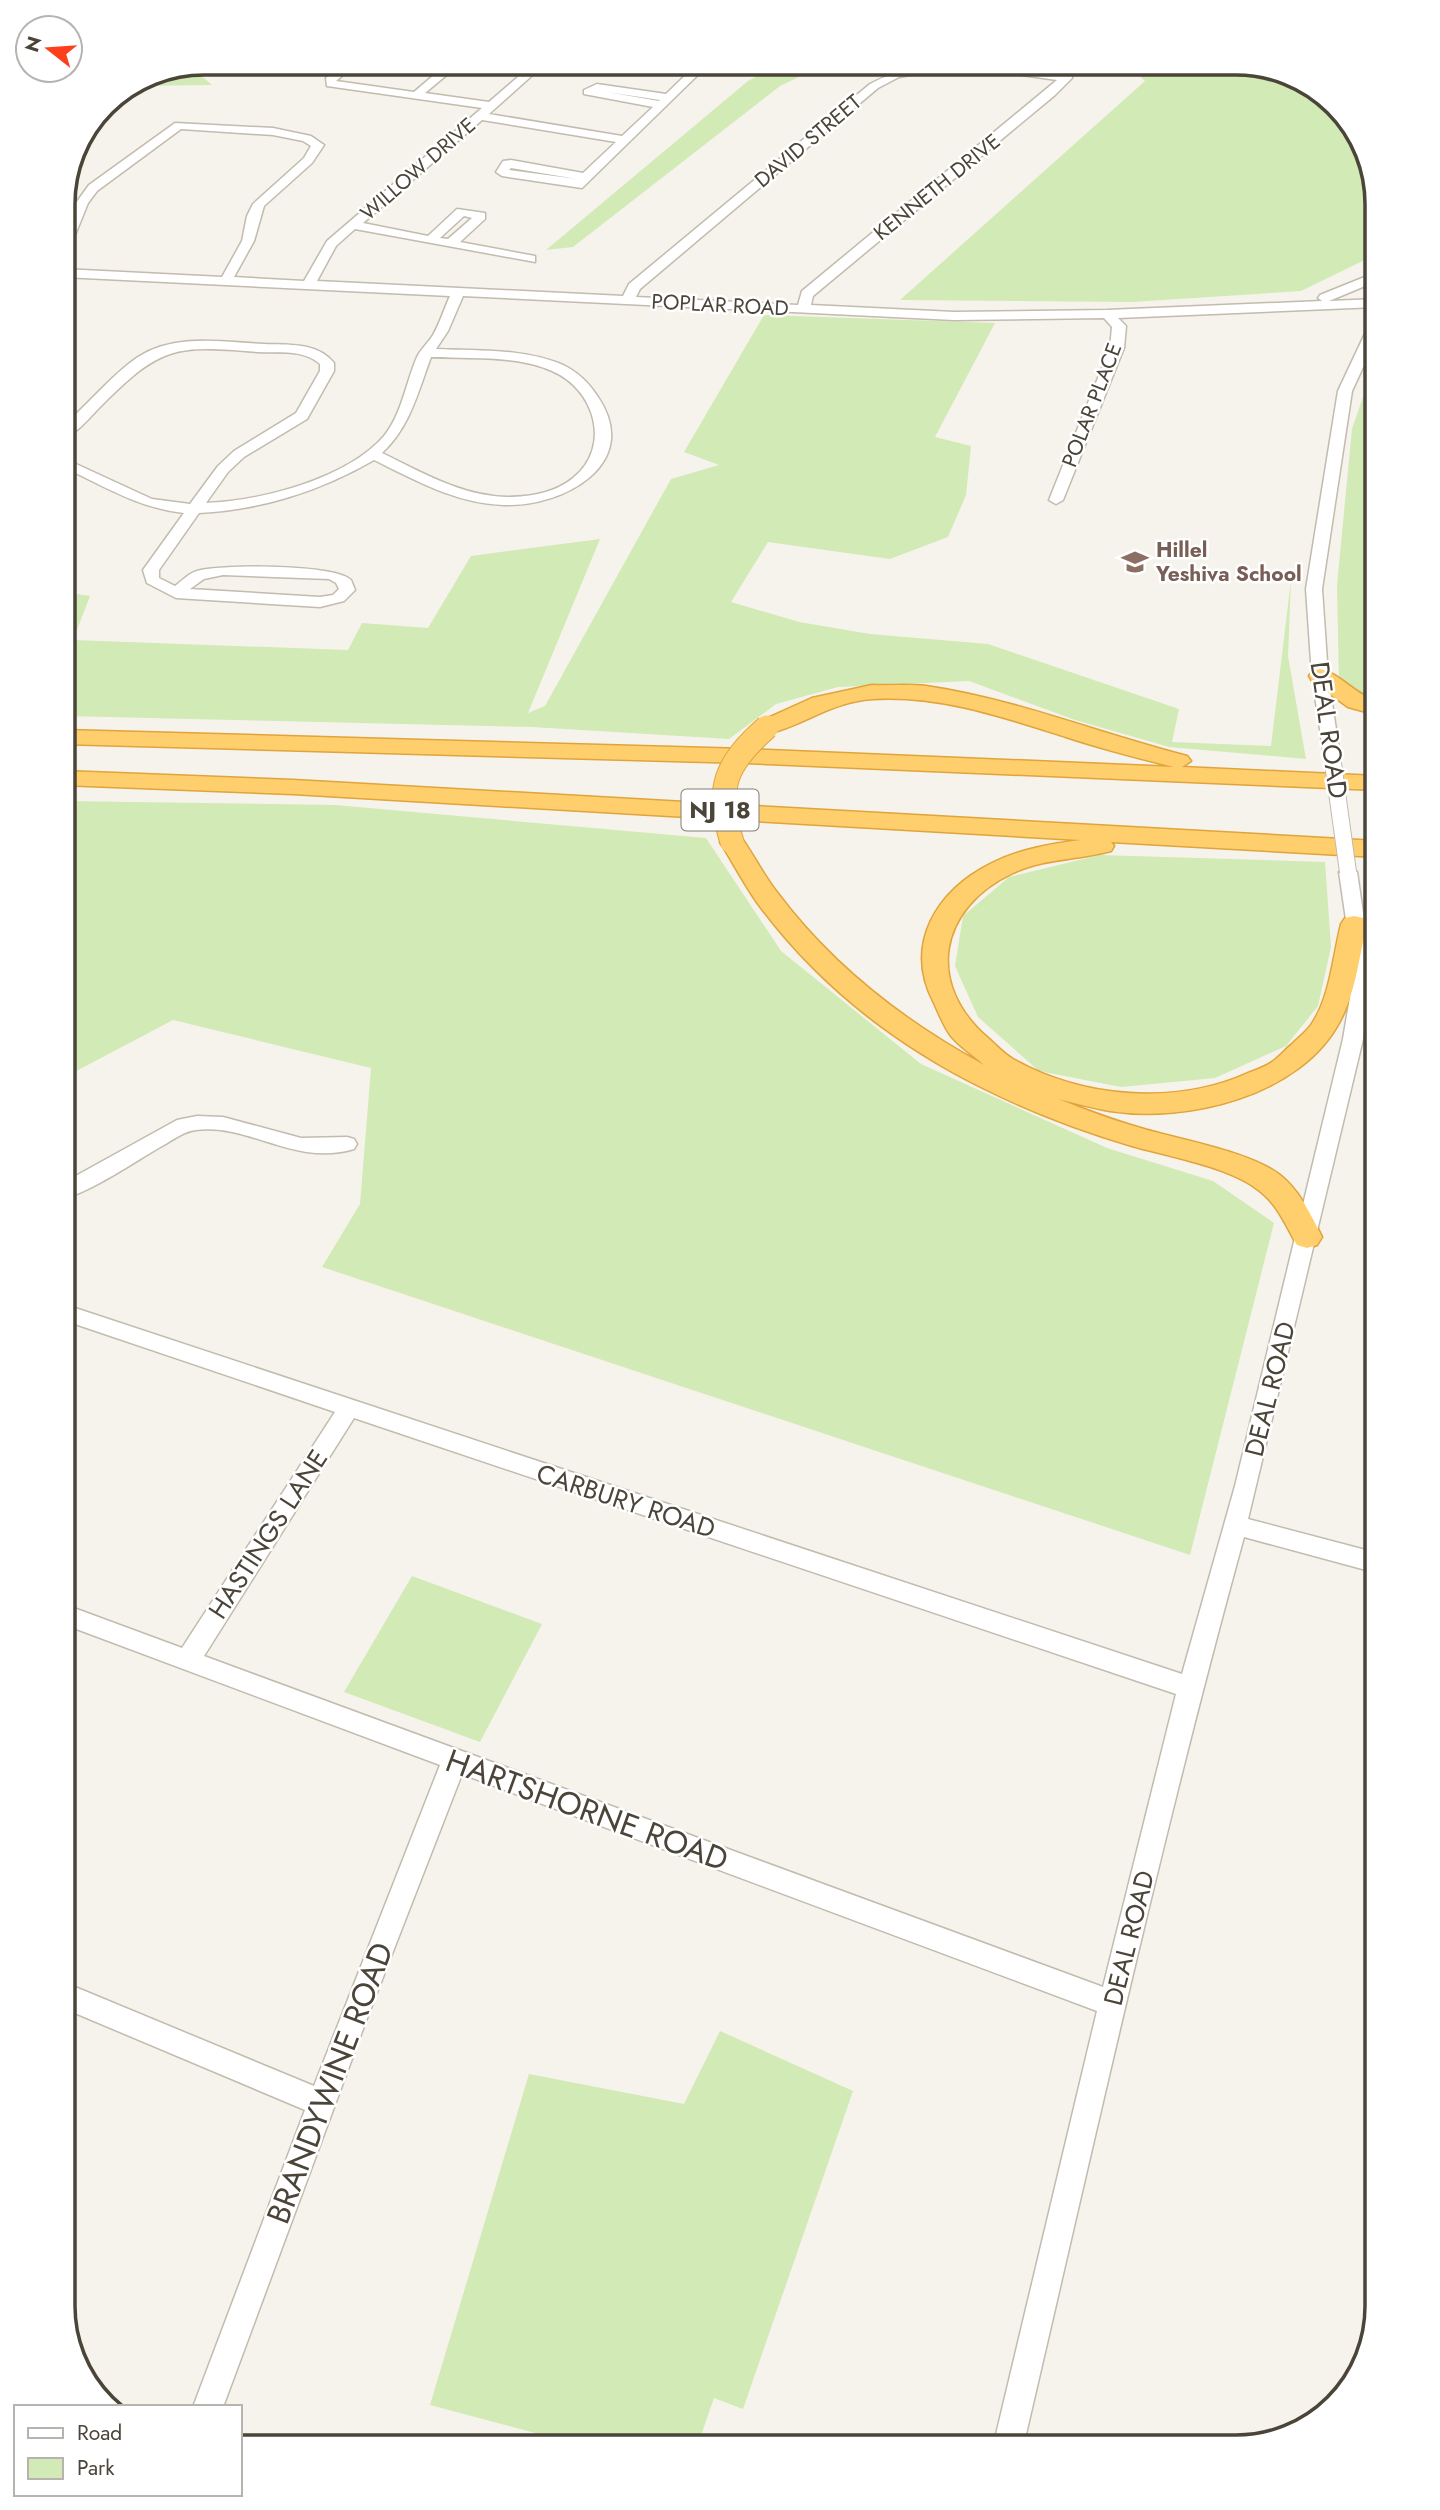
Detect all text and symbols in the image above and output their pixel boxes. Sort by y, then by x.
north arrow [14,14,84,84]
text: N [18,33,48,55]
street label: DAVID STREET [748,87,868,195]
street label: WILLOW DRIVE [354,110,482,228]
street label: KENNETH DRIVE [867,127,1007,247]
street label: POPLAR ROAD [651,286,789,324]
street label: POLAR PLACE [1055,339,1129,471]
place label: Hillel Yeshiva School [1155,535,1302,589]
school or university icon: Hillel Yeshiva School [1120,547,1150,577]
street label: DEAL ROAD [1301,659,1357,801]
road number: NJ 18 [682,790,758,830]
street label: DEAL ROAD [1235,1318,1305,1460]
street label: HASTINGS LANE [199,1442,337,1626]
street label: CARBURY ROAD [532,1454,720,1548]
street label: HARTSHORNE ROAD [439,1738,735,1882]
street label: DEAL ROAD [1094,1867,1164,2009]
street label: BRANDYWINE ROAD [255,1936,405,2230]
legend [14,2405,242,2496]
text: Road [77,2418,122,2448]
text: Park [77,2453,115,2483]

